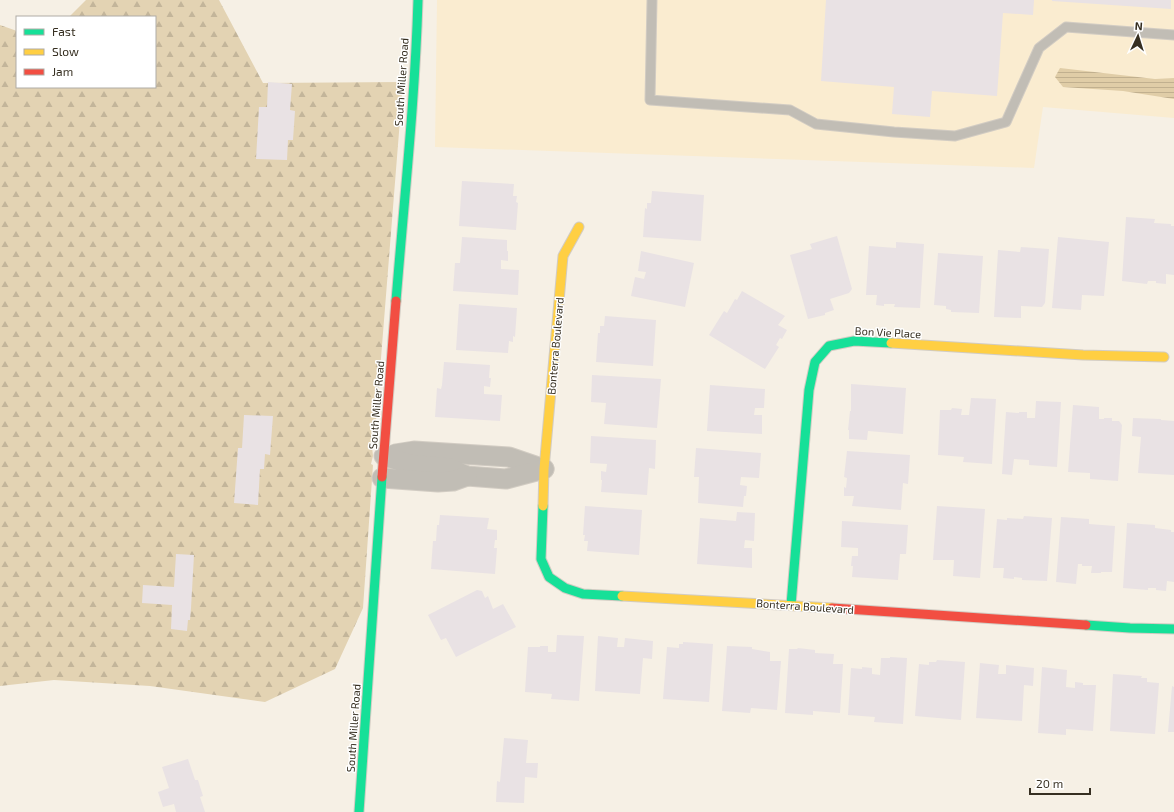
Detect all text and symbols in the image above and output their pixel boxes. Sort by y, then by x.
legend [16,16,156,88]
north arrow [1118,16,1158,56]
text: N [1134,19,1143,32]
text: Fast [52,24,76,38]
street label: South Miller Road [391,37,411,127]
text: Slow [52,44,79,58]
text: Jam [52,64,73,78]
street label: Bonterra Boulevard [544,297,566,395]
street label: Bon Vie Place [854,324,922,340]
street label: South Miller Road [366,360,386,450]
street label: Bonterra Boulevard [756,596,854,616]
street label: South Miller Road [343,683,363,773]
scale bar [1030,770,1090,796]
text: 20 m [1036,776,1063,790]

